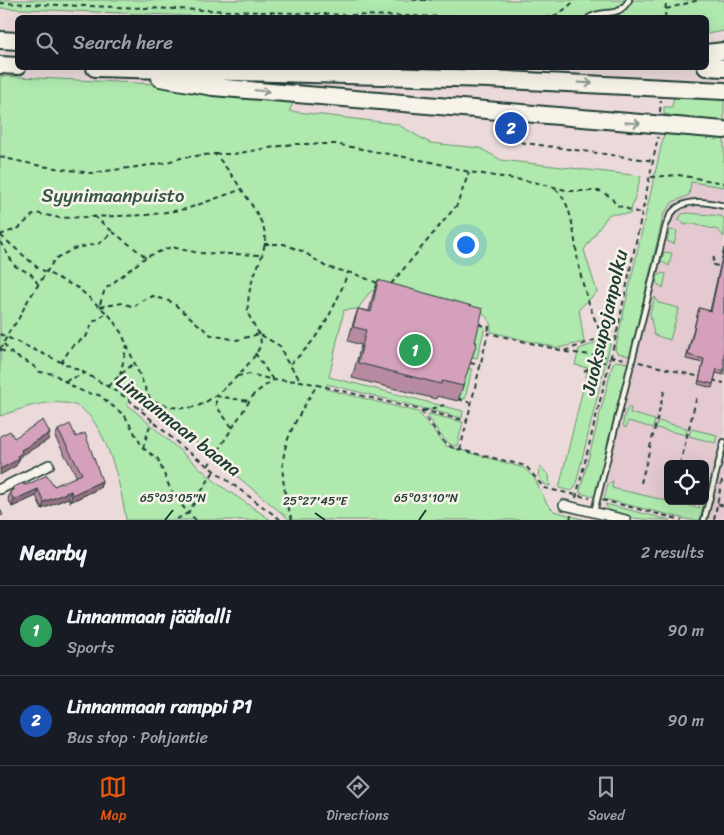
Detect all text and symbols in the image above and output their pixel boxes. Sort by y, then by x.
search box [15,15,709,70]
text: Search here [73,26,173,59]
icon: search [33,29,61,57]
one-way arrow [576,79,592,88]
one-way arrow [253,86,269,96]
pin: 2 [495,109,527,147]
one-way arrow [625,118,641,128]
park label: Syynimaanpuisto [41,179,185,212]
your location [453,232,479,258]
street label: Juoksupojanpolku [571,246,637,399]
pin: 1 [399,331,431,369]
street label: Linnanmaan baana [109,366,249,486]
map controls [664,460,709,505]
button: locate [664,460,709,505]
text: 65°03'05"N [140,487,207,509]
text: 65°03'10"N [394,487,459,509]
text: 25°27'45"E [283,490,348,512]
text: Nearby [20,534,86,572]
text: 2 results [641,538,704,567]
text: Linnanmaan jäähalli [67,600,230,633]
text: 1 [33,616,39,645]
text: 90 m [668,616,704,645]
text: Sports [67,633,114,662]
text: Linnanmaan ramppi P1 [67,690,252,723]
text: 2 [31,706,41,735]
text: 90 m [668,706,704,735]
text: Bus stop · Pohjantie [67,723,208,752]
tab: Map [99,773,127,828]
tab: Directions [326,773,389,828]
tab: Saved [588,773,625,828]

